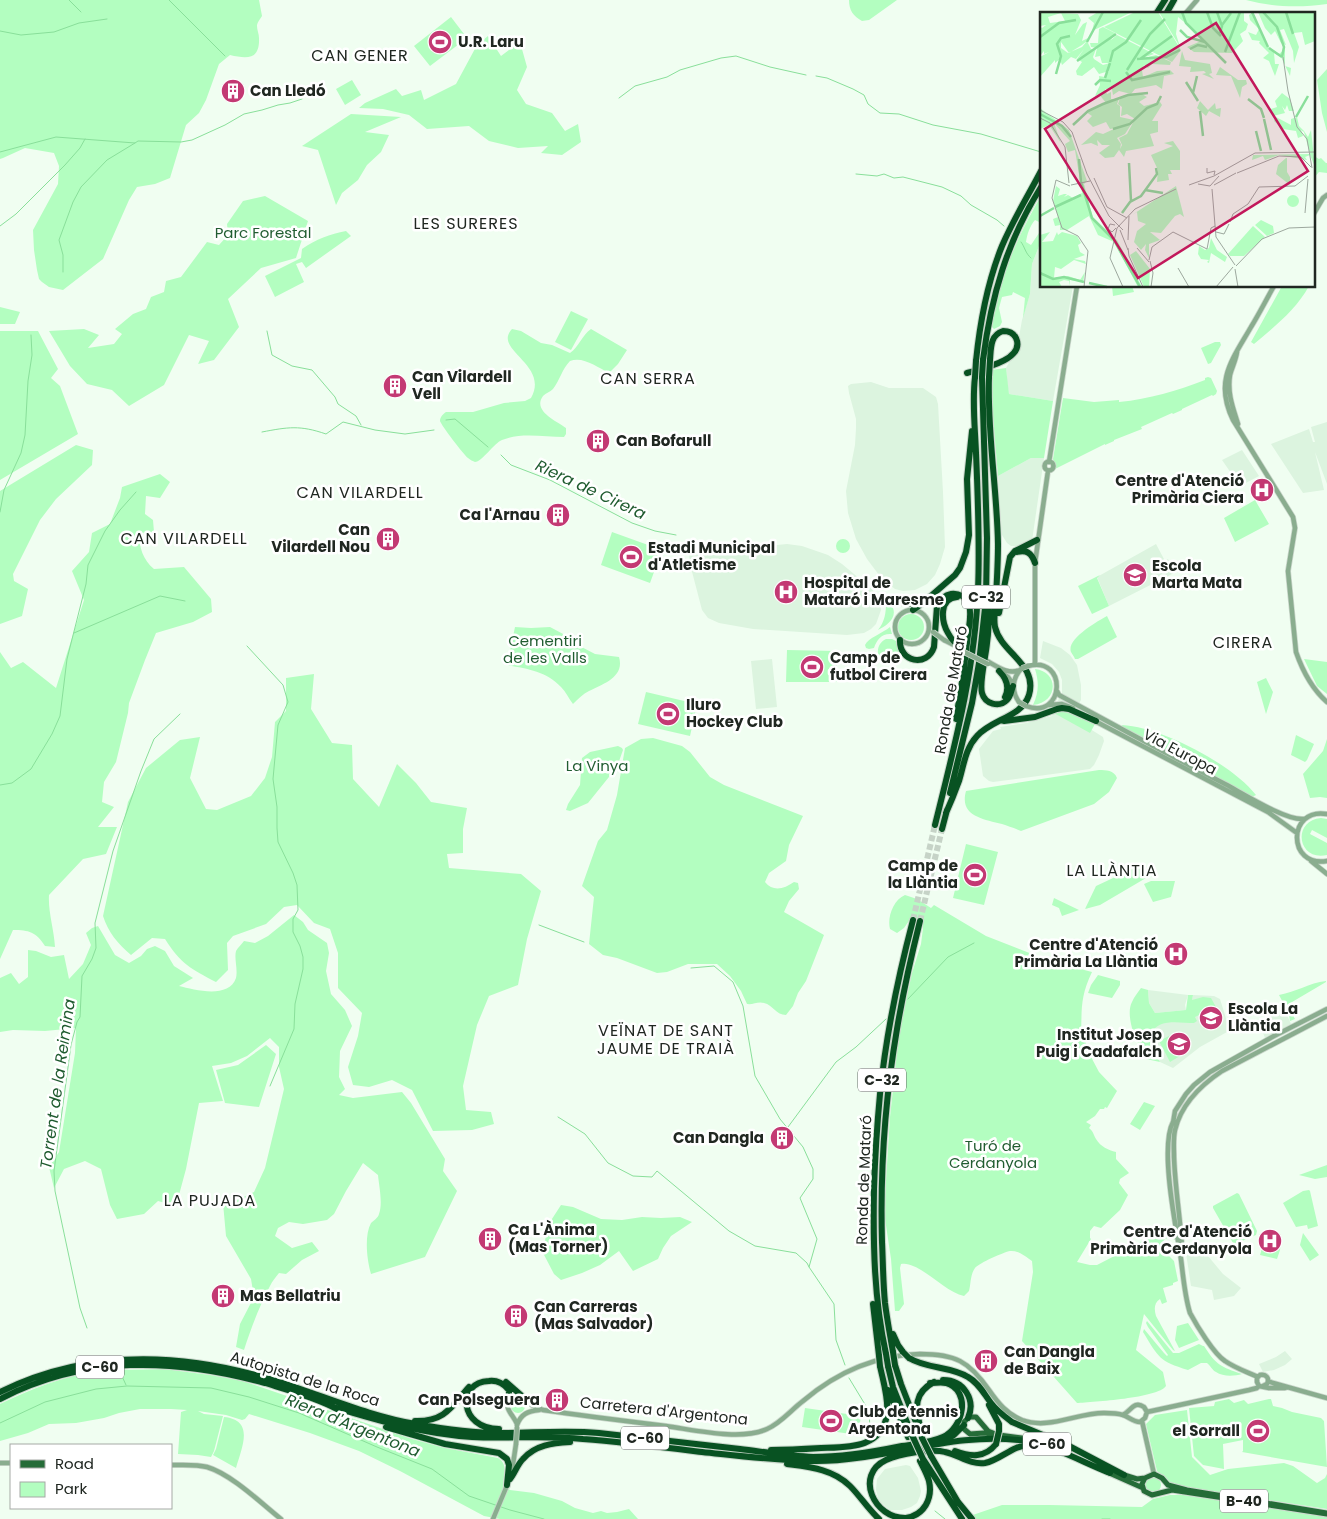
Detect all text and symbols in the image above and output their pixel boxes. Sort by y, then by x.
inset map [1040,12,1314,288]
sports icon: U.R. Laru [427,29,453,55]
place label: U.R. Laru [458,31,524,52]
district label: CAN GENER [311,44,409,67]
building icon: Can Lledó [220,78,246,104]
place label: Can Lledó [250,80,326,101]
district label: LES SURERES [413,212,519,235]
park label: Parc Forestal [215,222,311,243]
place label: Can Vilardell Vell [412,366,512,404]
district label: CAN SERRA [600,367,696,390]
building icon: Can Vilardell Vell [382,373,408,399]
building icon: Can Bofarull [585,428,611,454]
place label: Can Bofarull [616,430,711,451]
water label: Riera de Cirera [532,454,650,525]
place label: Centre d'Atenció Primària Ciera [1115,470,1244,508]
hospital icon: Centre d'Atenció Primària Ciera [1249,477,1275,503]
district label: CAN VILARDELL [296,481,424,504]
building icon: Ca l'Arnau [545,502,571,528]
place label: Ca l'Arnau [460,504,540,525]
place label: Can Vilardell Nou [271,519,370,557]
building icon: Can Vilardell Nou [375,526,401,552]
district label: CAN VILARDELL [120,527,248,550]
place label: Estadi Municipal d'Atletisme [648,537,775,575]
sports icon: Estadi Municipal d'Atletisme [618,544,644,570]
place label: Escola Marta Mata [1152,555,1242,593]
school or university icon: Escola Marta Mata [1122,562,1148,588]
place label: Hospital de Mataró i Maresme [804,572,944,610]
hospital icon: Hospital de Mataró i Maresme [773,579,799,605]
road number: C-32 [962,586,1010,608]
street label: Ronda de Mataró [929,624,972,756]
park label: Cementiri de les Valls [503,630,587,668]
district label: CIRERA [1213,631,1273,654]
place label: Camp de futbol Cirera [830,647,927,685]
sports icon: Camp de futbol Cirera [799,654,825,680]
place label: Iluro Hockey Club [686,694,783,732]
sports icon: Iluro Hockey Club [655,701,681,727]
street label: Via Europa [1140,723,1221,780]
park label: La Vinya [566,755,628,776]
place label: Camp de la Llàntia [888,855,958,893]
district label: LA LLÀNTIA [1066,859,1158,882]
sports icon: Camp de la Llàntia [962,862,988,888]
place label: Centre d'Atenció Primària La Llàntia [1014,934,1158,972]
hospital icon: Centre d'Atenció Primària La Llàntia [1163,941,1189,967]
water label: Torrent de la Reimina [34,997,81,1171]
place label: Escola La Llàntia [1228,998,1298,1036]
school or university icon: Escola La Llàntia [1198,1005,1224,1031]
district label: VEÏNAT DE SANT JAUME DE TRAIÀ [597,1019,735,1060]
place label: Institut Josep Puig i Cadafalch [1036,1024,1162,1062]
school or university icon: Institut Josep Puig i Cadafalch [1166,1031,1192,1057]
road number: C-32 [858,1068,906,1092]
street label: Ronda de Mataró [851,1115,876,1245]
building icon: Can Dangla [769,1125,795,1151]
place label: Can Dangla [673,1127,764,1148]
park label: Turó de Cerdanyola [949,1135,1037,1173]
district label: LA PUJADA [164,1189,256,1212]
place label: Ca L'Ànima (Mas Torner) [508,1219,608,1257]
place label: Centre d'Atenció Primària Cerdanyola [1090,1221,1252,1259]
building icon: Ca L'Ànima (Mas Torner) [477,1226,503,1252]
hospital icon: Centre d'Atenció Primària Cerdanyola [1257,1228,1283,1254]
building icon: Mas Bellatriu [210,1283,236,1309]
place label: Mas Bellatriu [240,1285,341,1306]
place label: Can Carreras (Mas Salvador) [534,1296,653,1334]
building icon: Can Carreras (Mas Salvador) [503,1303,529,1329]
place label: Can Dangla de Baix [1004,1341,1095,1379]
street label: Autopista de la Roca [228,1346,382,1411]
building icon: Can Dangla de Baix [973,1348,999,1374]
road number: C-60 [76,1355,124,1378]
building icon: Can Polseguera [544,1387,570,1413]
water label: Riera d'Argentona [282,1388,424,1463]
place label: Can Polseguera [418,1389,540,1410]
street label: Carretera d'Argentona [579,1391,749,1430]
place label: Club de tennis Argentona [848,1401,958,1439]
sports icon: Club de tennis Argentona [818,1408,844,1434]
sports icon: el Sorrall [1245,1418,1271,1444]
place label: el Sorrall [1172,1420,1240,1441]
road number: C-60 [621,1426,669,1450]
road number: C-60 [1023,1432,1071,1456]
legend [10,1444,172,1509]
text: Road [55,1453,94,1474]
text: Park [55,1478,87,1499]
road number: B-40 [1220,1490,1268,1512]

